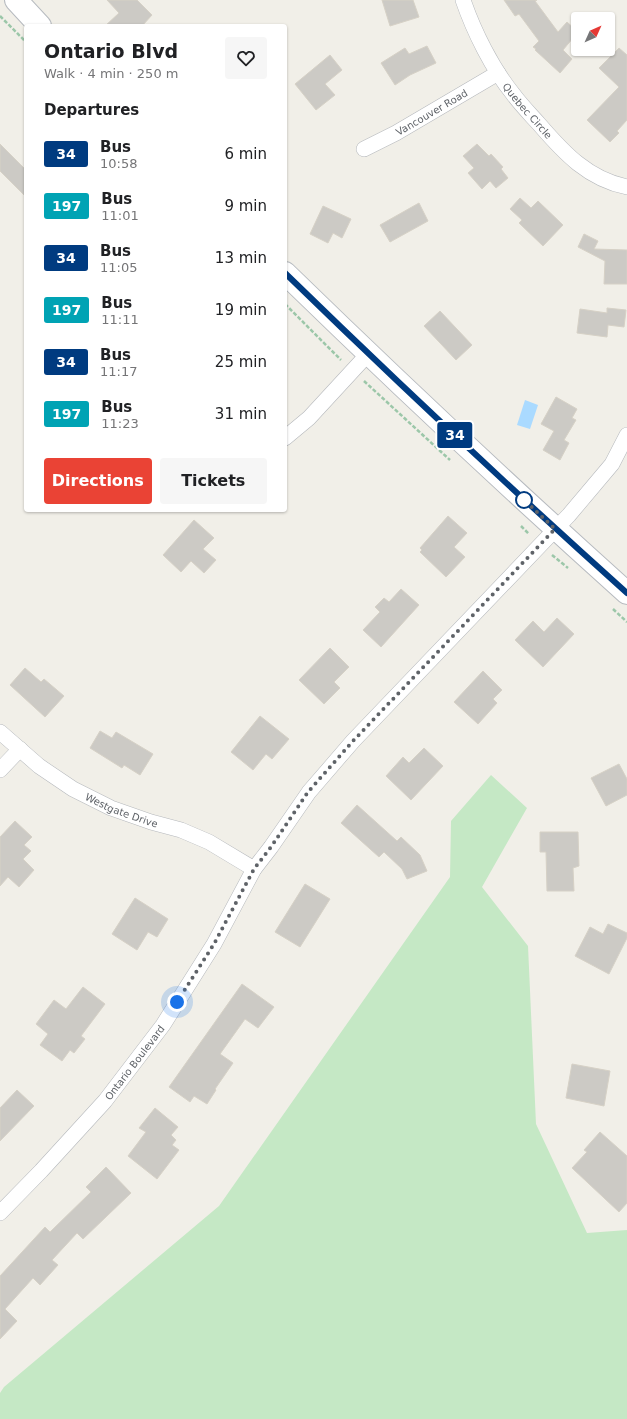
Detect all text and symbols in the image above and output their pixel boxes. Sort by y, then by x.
north arrow [571,12,615,56]
map controls [571,12,615,56]
button: heart [225,37,267,79]
text: Ontario Blvd [44,40,178,62]
text: Walk · 4 min · 250 m [44,66,178,81]
street label: Quebec Circle [501,81,555,141]
street label: Vancouver Road [394,87,469,137]
text: Departures [44,101,139,119]
text: Bus [100,138,131,156]
text: 6 min [224,145,267,163]
text: 34 [56,146,76,162]
text: 10:58 [100,156,137,171]
text: Bus [101,190,132,208]
text: 9 min [224,197,267,215]
text: 197 [52,198,81,214]
text: 11:01 [101,208,139,223]
text: Bus [100,242,131,260]
text: 13 min [215,249,267,267]
text: 34 [56,250,76,266]
text: 11:05 [100,260,137,275]
text: Bus [101,294,132,312]
text: 19 min [215,301,267,319]
text: 197 [52,302,81,318]
text: 11:11 [101,312,139,327]
text: Bus [100,346,131,364]
text: 25 min [215,353,267,371]
text: 34 [56,354,76,370]
text: 11:17 [100,364,137,379]
text: Bus [101,398,132,416]
text: 31 min [215,405,267,423]
text: 197 [52,406,81,422]
text: 11:23 [101,416,139,431]
line badge: 34 [437,422,473,448]
text: 34 [445,427,465,443]
button: Directions [44,458,152,504]
button: Tickets [160,458,267,504]
unlabelled marker [515,491,533,509]
street label: Westgate Drive [84,791,159,829]
your location [167,992,187,1012]
street label: Ontario Boulevard [102,1023,166,1102]

